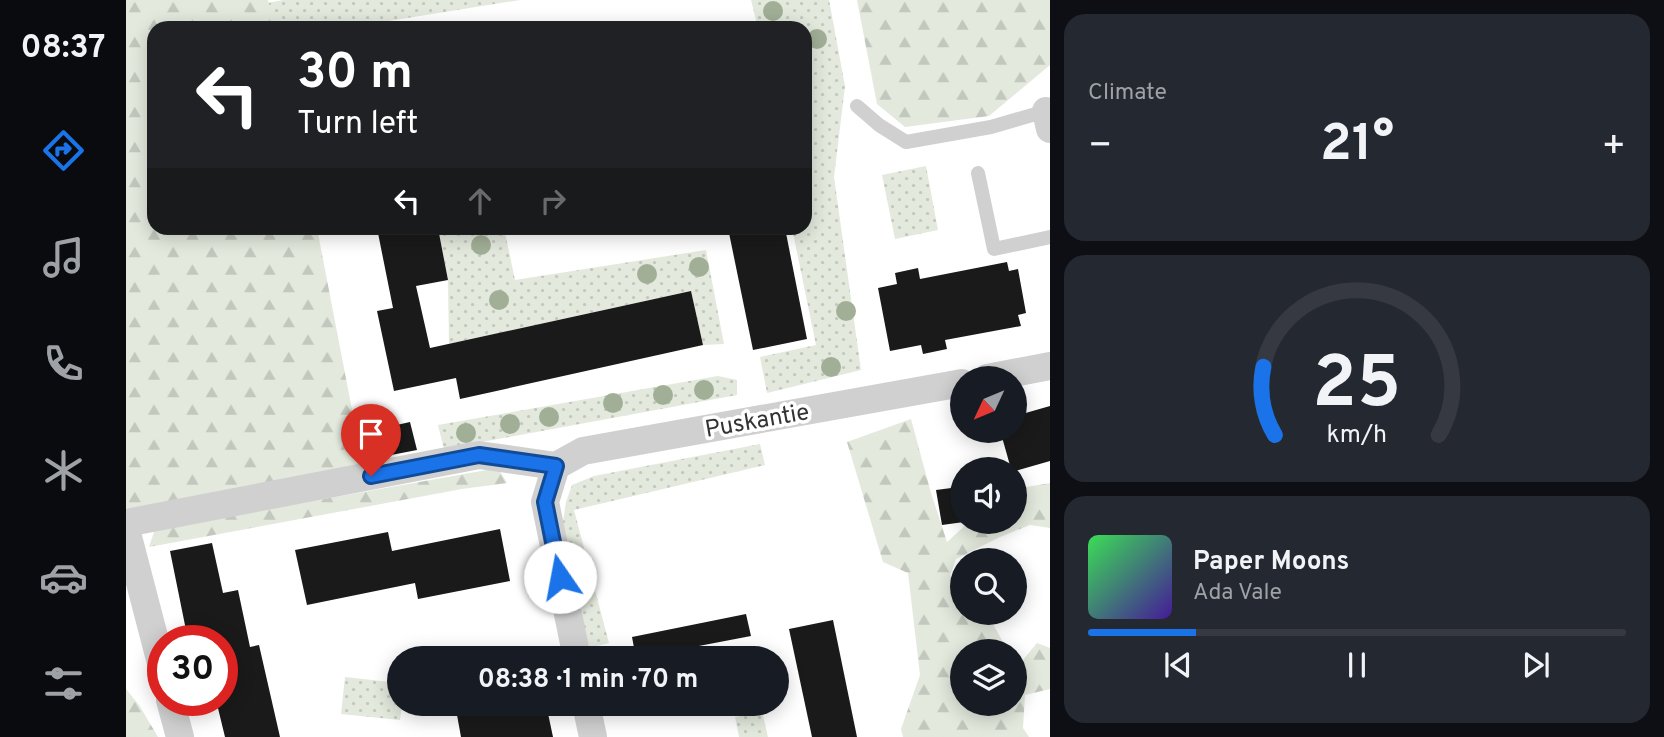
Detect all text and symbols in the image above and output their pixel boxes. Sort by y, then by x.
text: 08:37 [21,29,105,69]
text: 30 m [297,44,413,106]
icon: left [182,49,273,140]
text: Climate [1088,79,1167,108]
text: Turn left [297,105,418,145]
text: 21° [1320,113,1394,179]
text: − [1088,123,1113,172]
text: + [1601,123,1626,172]
icon: directions [39,126,88,175]
icon: left [388,182,426,220]
icon: ahead [461,182,499,220]
icon: right [534,182,572,220]
icon: music [39,233,88,282]
icon: phone [39,339,88,388]
text: 25 [1313,341,1402,433]
north arrow [950,366,1027,443]
map controls [950,366,1027,716]
street label: Puskantie [703,398,812,446]
pin [341,404,401,476]
icon: arrive [352,415,390,453]
text: km/h [1327,419,1387,451]
icon: climate [39,446,88,495]
button: sound [950,457,1027,534]
position arrow [523,540,597,614]
text: Paper Moons [1193,546,1349,579]
button: search [950,548,1027,625]
icon: car [39,553,88,602]
text: Ada Vale [1193,579,1282,608]
speed limit sign: 30 [147,625,238,716]
button: layers [950,639,1027,716]
icon: previous [1159,646,1197,684]
icon: pause [1338,646,1376,684]
icon: next [1517,646,1555,684]
icon: filters [39,659,88,708]
text: 08:38 · 1 min · 70 m [478,664,698,697]

